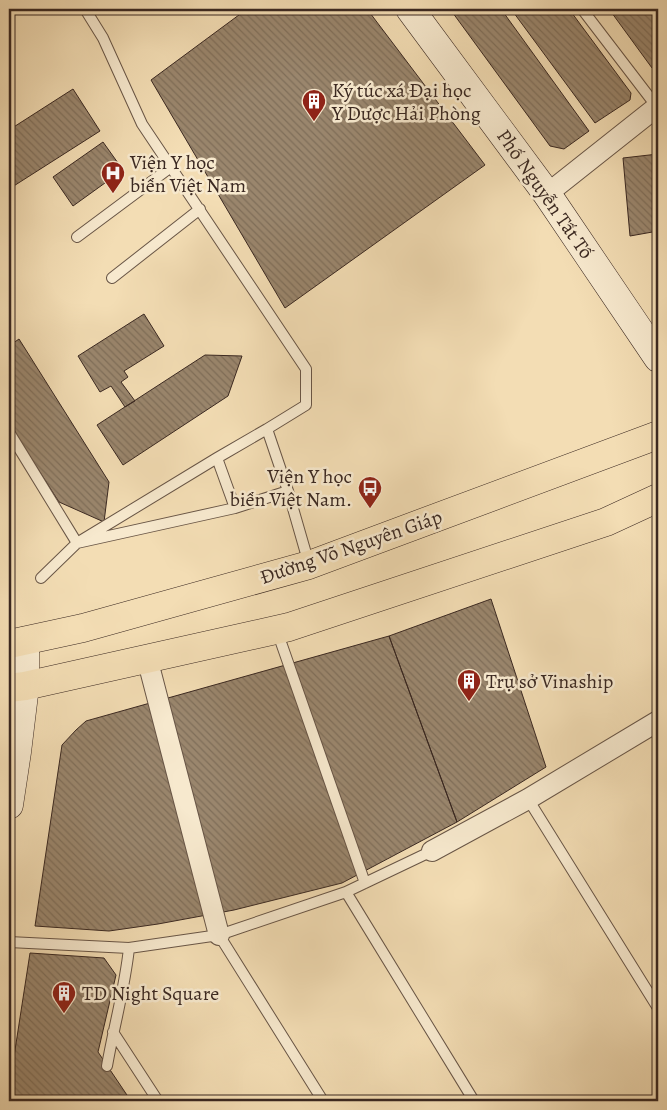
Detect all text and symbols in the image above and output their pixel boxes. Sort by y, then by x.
place label: Ký túc xá Đại học Y Dược Hải Phòng [331,77,481,127]
building icon: Ký túc xá Đại học Y Dược Hải Phòng [301,88,327,122]
street label: Phố Nguyễn Tất Tố [490,124,600,264]
place label: Viện Y học biển Việt Nam [129,149,247,199]
hospital icon: Viện Y học biển Việt Nam [100,160,126,194]
place label: Viện Y học biển Việt Nam. [230,463,352,513]
bus stop icon: Viện Y học biển Việt Nam. [357,475,383,509]
street label: Đường Võ Nguyên Giáp [256,503,446,591]
building icon: Trụ sở Vinaship [456,668,482,702]
place label: Trụ sở Vinaship [486,668,613,695]
building icon: TD Night Square [51,980,77,1014]
place label: TD Night Square [82,980,219,1007]

